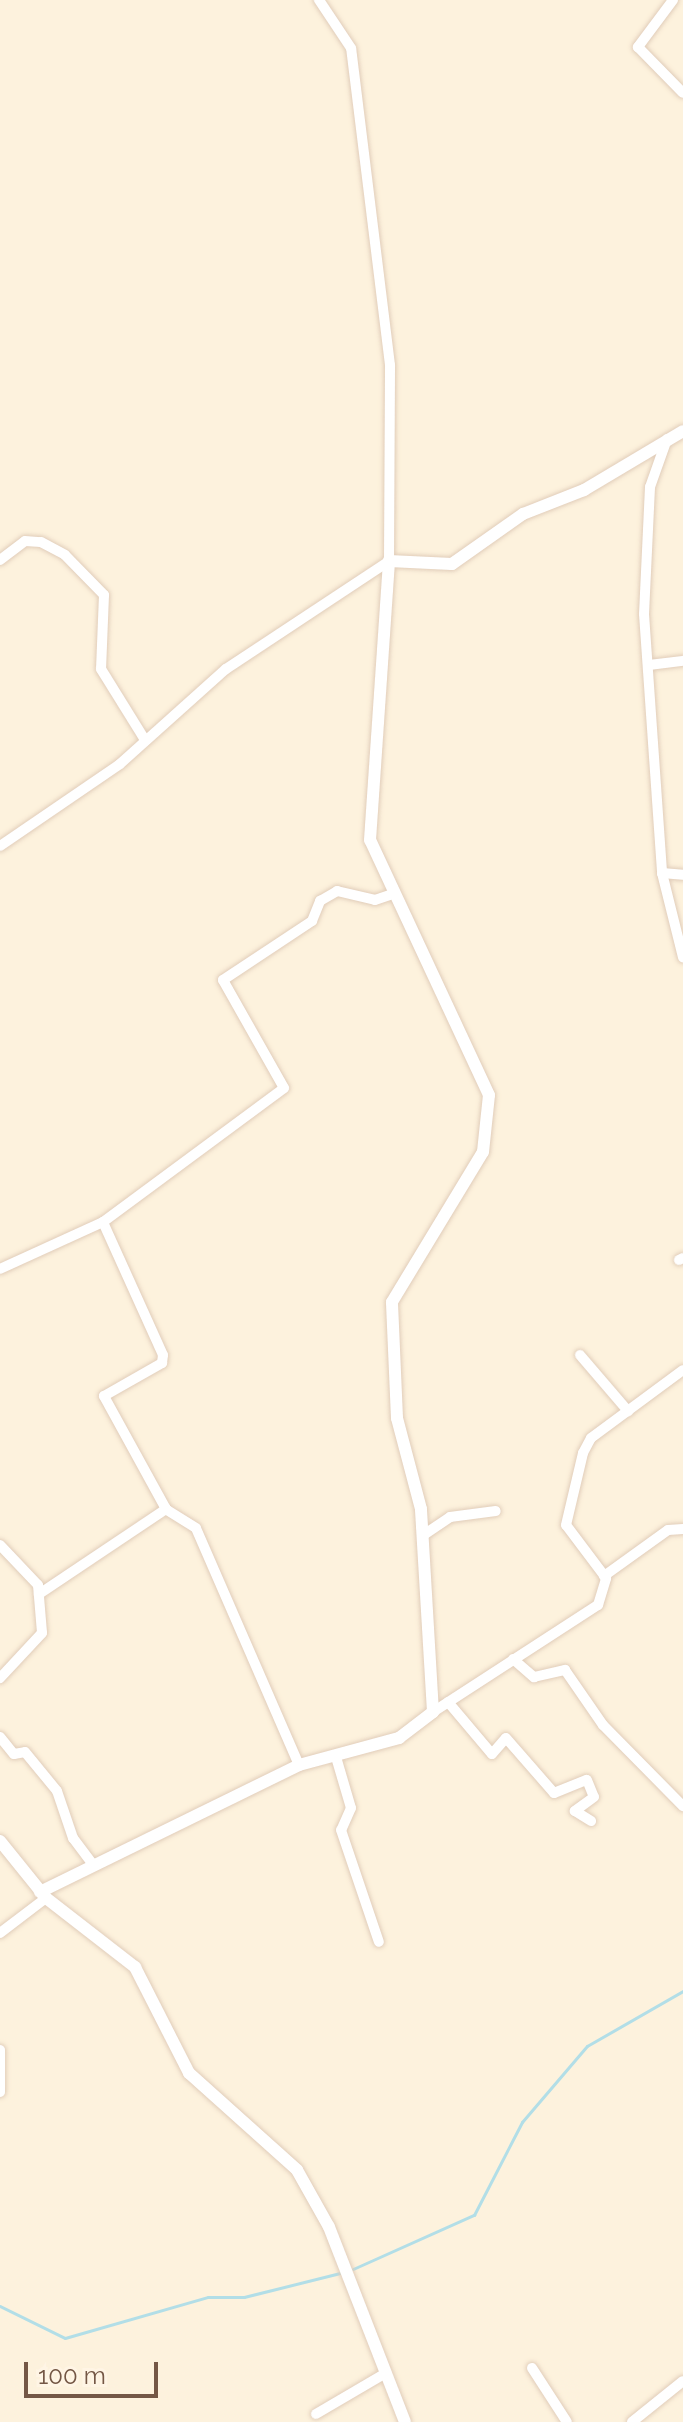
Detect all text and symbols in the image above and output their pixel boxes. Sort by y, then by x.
scale bar [28,2346,162,2396]
text: 100 m [38,2361,106,2390]

